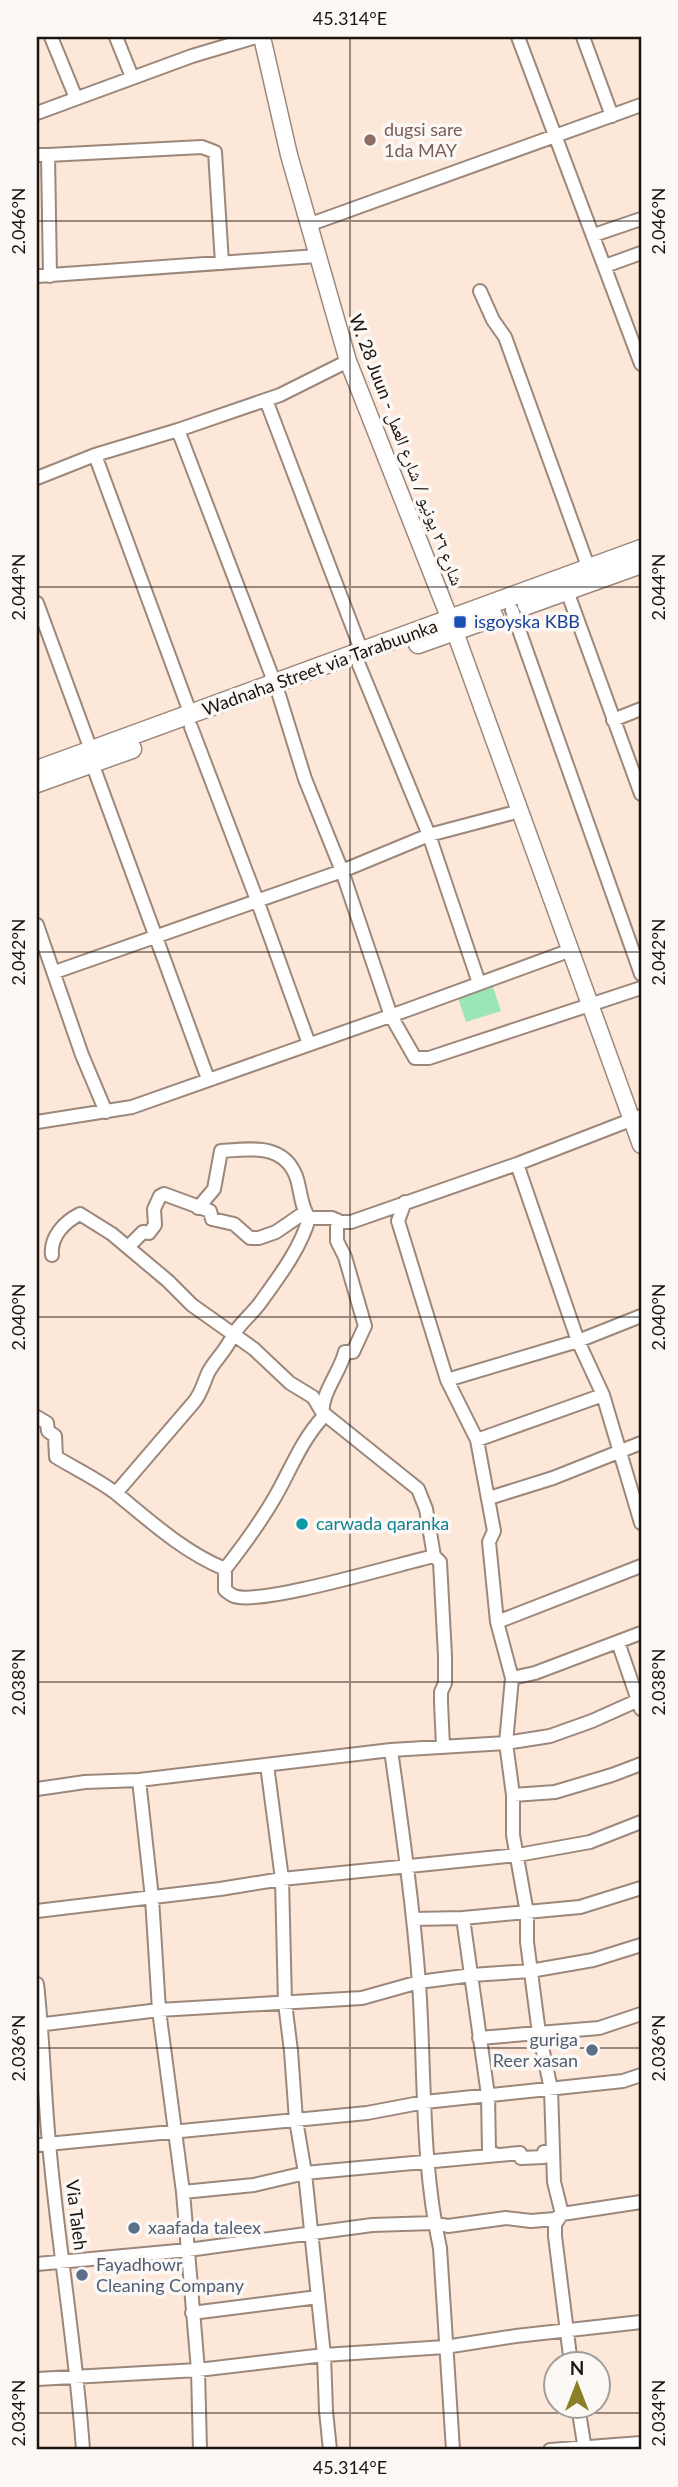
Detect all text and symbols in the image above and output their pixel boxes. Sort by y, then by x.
text: 45.314°E [313,7,387,29]
place label: dugsi sare 1da MAY [384,118,463,161]
marker: dugsi sare 1da MAY [362,132,378,148]
text: 2.046°N [7,187,29,255]
text: 2.046°N [647,187,669,255]
street label: W. 28 Juun - شارع ٢٦ يونيو / شارع العمل [344,311,469,589]
text: 2.044°N [7,553,29,621]
text: 2.044°N [647,553,669,621]
place label: isgoyska KBB [474,610,580,632]
street label: Wadnaha Street via Tarabuunka [199,614,440,720]
marker: isgoyska KBB [452,614,468,630]
text: 2.042°N [7,918,29,986]
text: 2.042°N [647,918,669,986]
text: 2.040°N [7,1283,29,1351]
text: 2.040°N [647,1283,669,1351]
place label: carwada qaranka [316,1512,449,1534]
marker: carwada qaranka [294,1516,310,1532]
text: 2.038°N [7,1648,29,1716]
text: 2.038°N [647,1648,669,1716]
text: 2.036°N [7,2014,29,2082]
text: 2.036°N [647,2014,669,2082]
place label: guriga Reer xasan [493,2028,578,2071]
marker: guriga Reer xasan [584,2042,600,2058]
street label: Via Taleh [62,2178,92,2251]
place label: xaafada taleex [148,2216,261,2238]
marker: xaafada taleex [126,2220,142,2236]
place label: Fayadhowr Cleaning Company [96,2253,245,2296]
marker: Fayadhowr Cleaning Company [74,2267,90,2283]
north arrow [542,2350,612,2420]
text: N [570,2356,584,2379]
text: 2.034°N [7,2379,29,2447]
text: 2.034°N [647,2379,669,2447]
text: 45.314°E [313,2456,387,2478]

